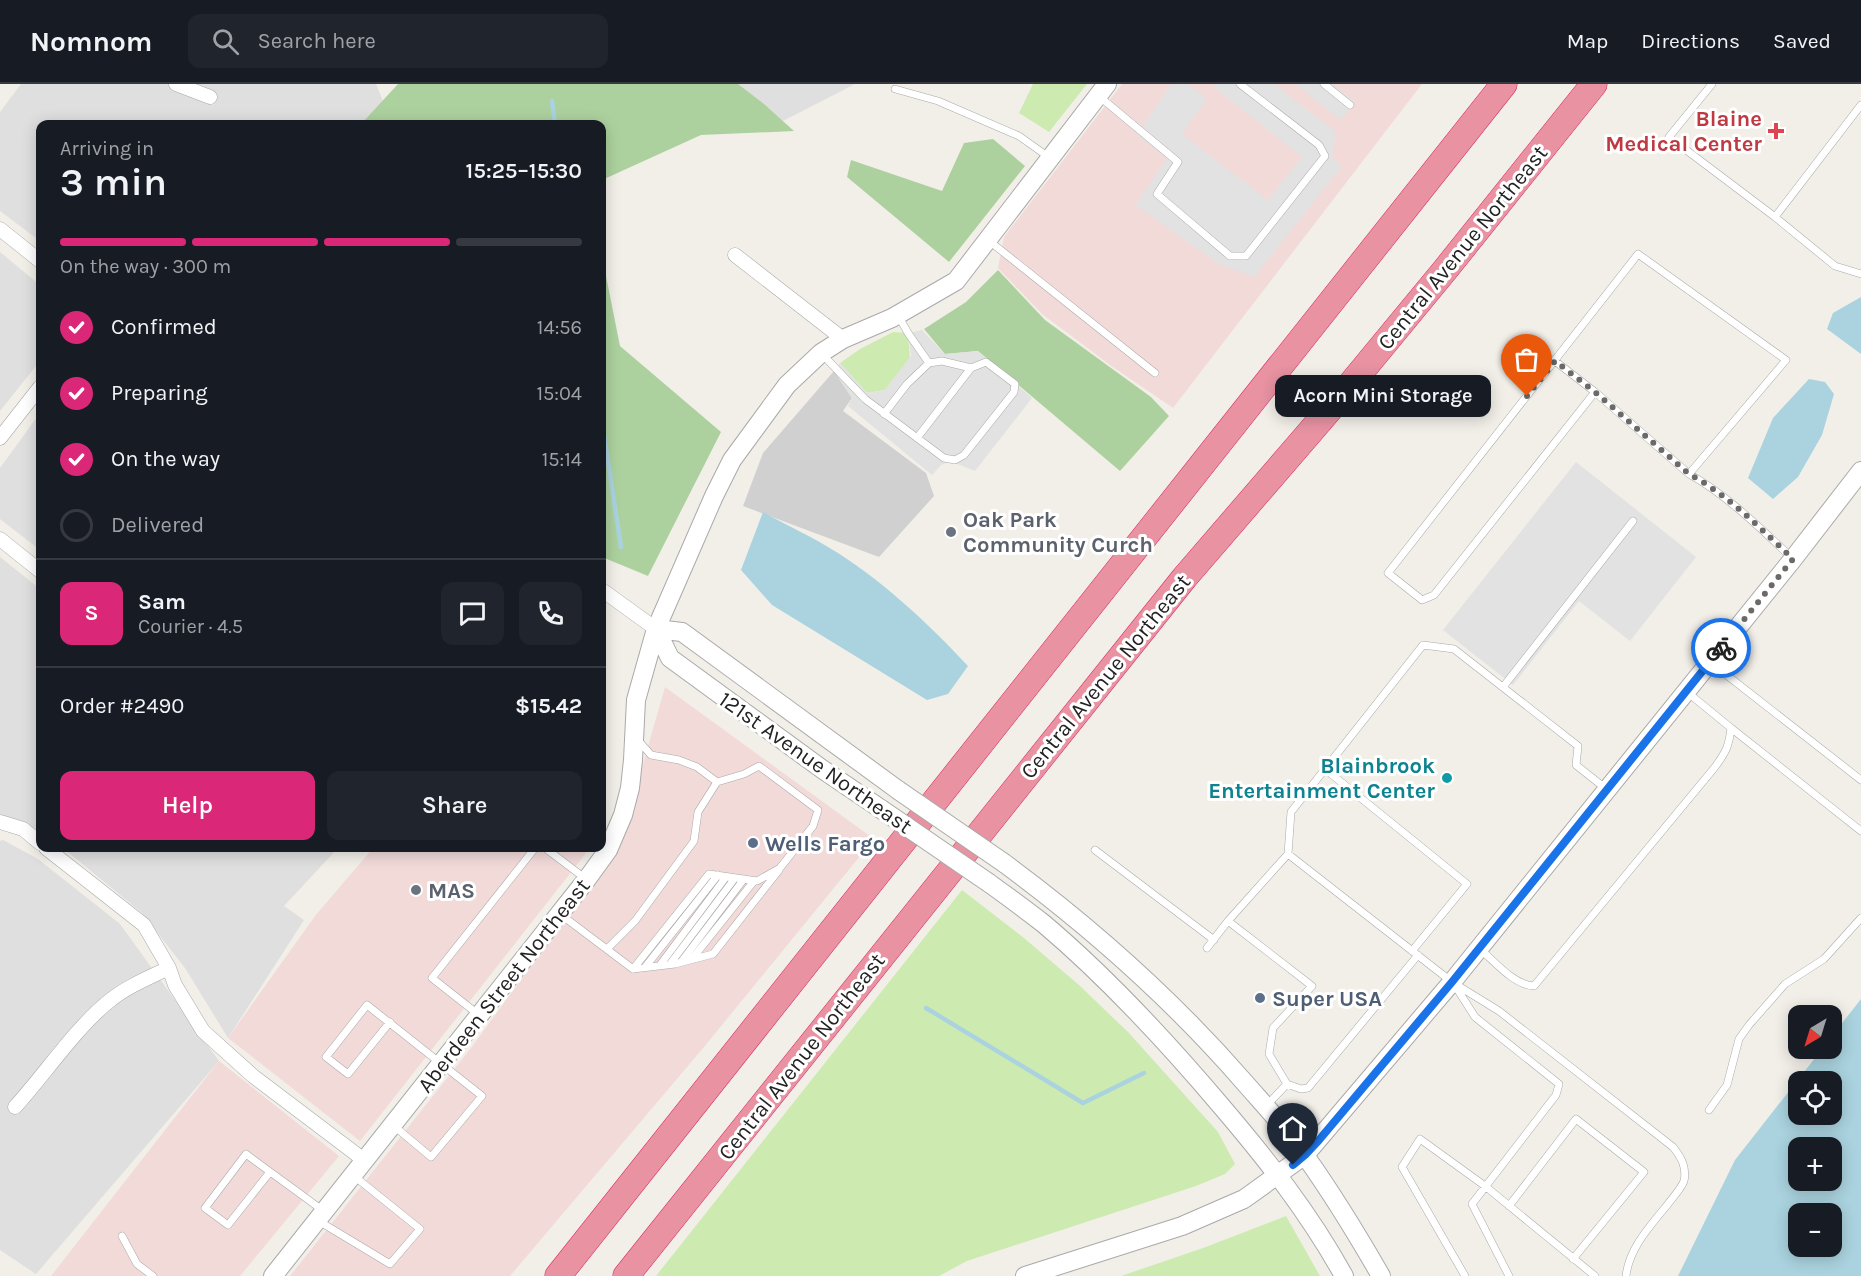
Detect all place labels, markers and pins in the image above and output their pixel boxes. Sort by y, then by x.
place label: Blaine Medical Center [1605,106,1762,157]
marker: Blaine Medical Center [1767,122,1785,140]
pin [1501,334,1552,396]
callout: Acorn Mini Storage [1275,375,1491,417]
place label: Oak Park Community Curch [963,507,1153,558]
marker: Oak Park Community Curch [944,525,958,539]
place label: Blainbrook Entertainment Center [1208,753,1435,804]
marker: Blainbrook Entertainment Center [1440,771,1454,785]
place label: Wells Fargo [765,831,885,857]
marker: Wells Fargo [746,836,760,850]
place label: MAS [428,878,475,904]
marker: MAS [409,883,423,897]
place label: Super USA [1272,986,1382,1012]
marker: Super USA [1253,991,1267,1005]
pin [1267,1103,1318,1165]

